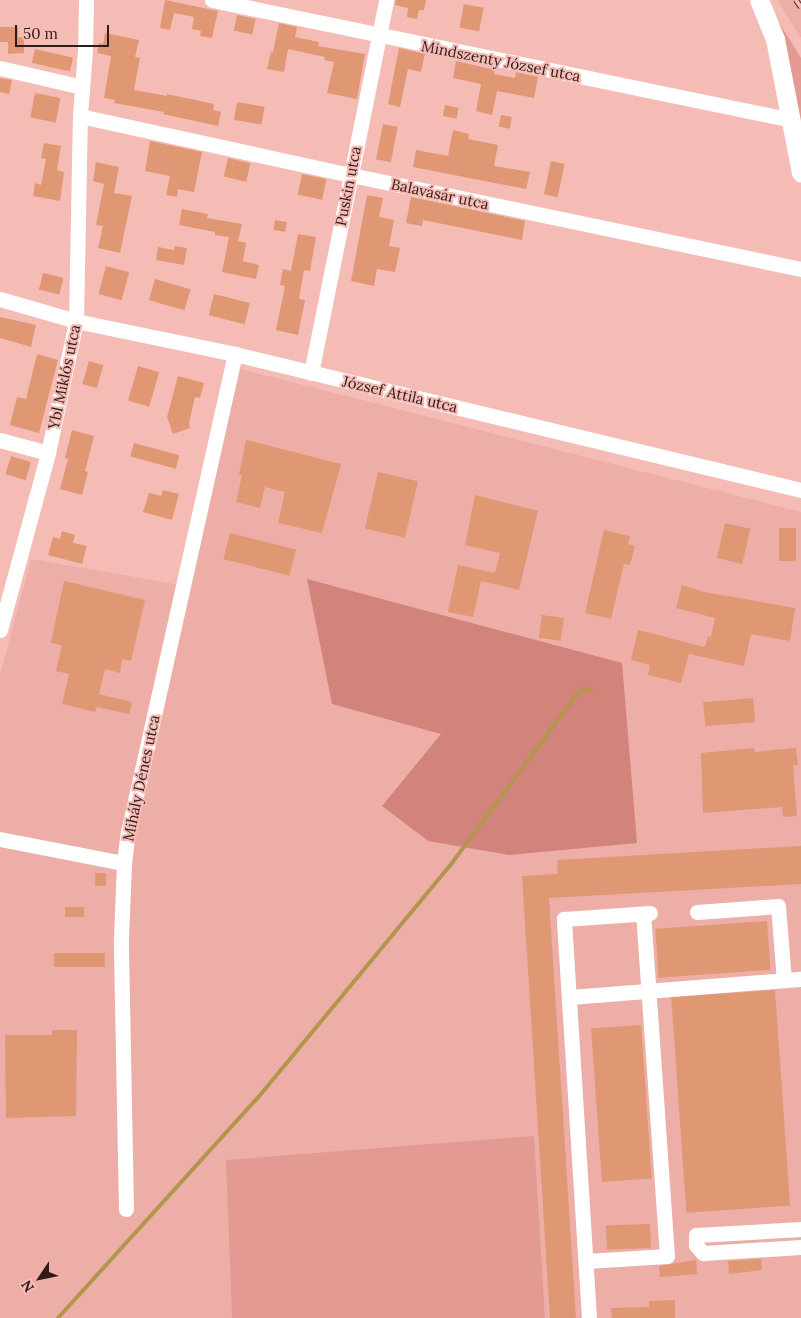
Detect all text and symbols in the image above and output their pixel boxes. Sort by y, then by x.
scale bar [18,15,111,47]
text: 50 m [23,24,58,43]
street label: Mindszenty József utca [420,37,582,85]
street label: Puskin utca [331,145,365,227]
street label: Balavásár utca [389,175,491,213]
street label: Ybl Miklós utca [44,323,84,431]
street label: József Attila utca [341,372,459,416]
street label: Mihály Dénes utca [119,713,163,843]
north arrow [15,1253,65,1303]
text: N [17,1277,38,1296]

